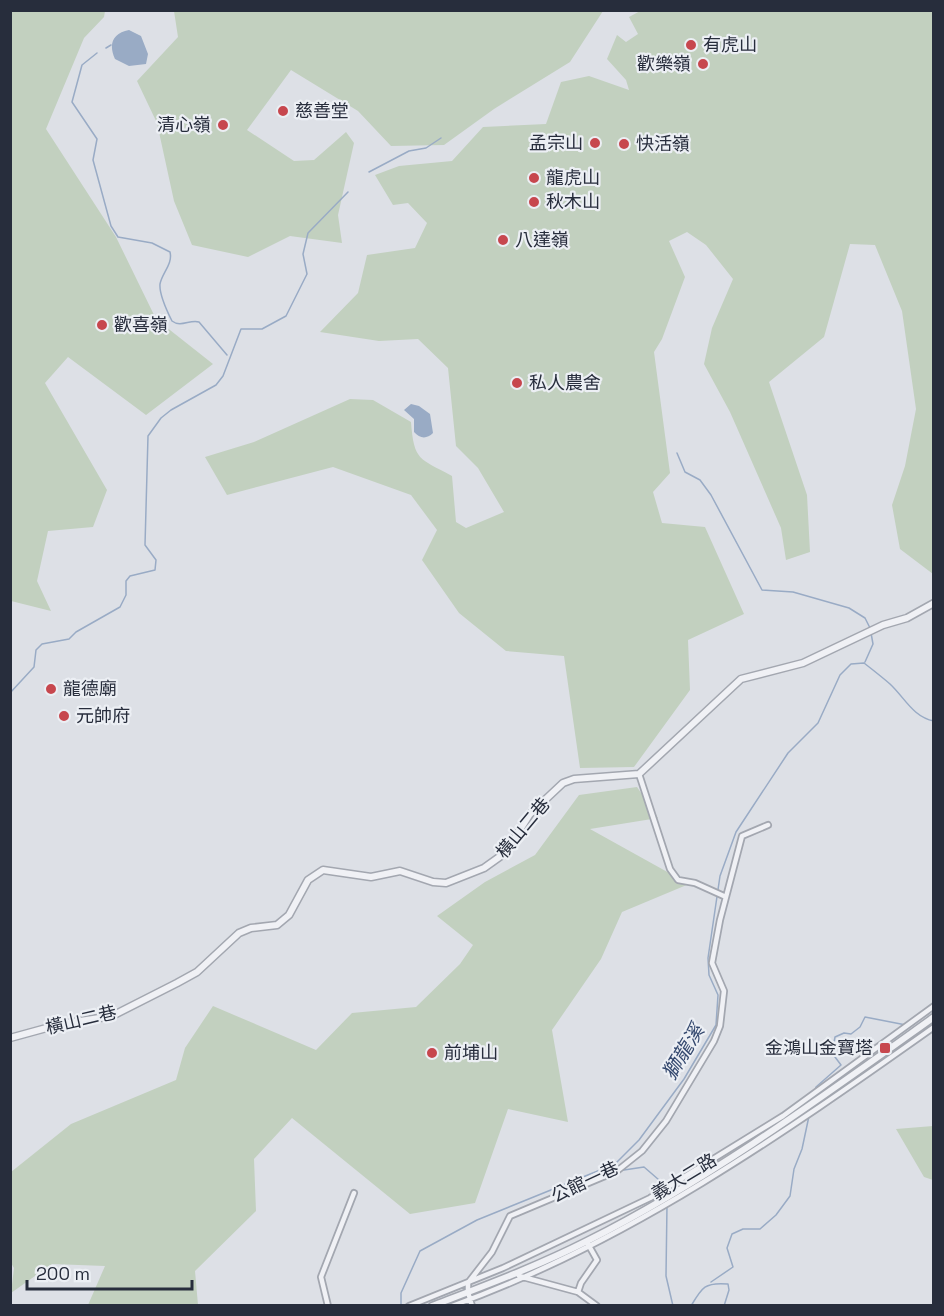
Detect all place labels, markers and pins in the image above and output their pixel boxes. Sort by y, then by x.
place label: 有虎山 [703,33,757,56]
marker: 有虎山 [684,38,698,52]
place label: 歡樂嶺 [637,52,691,75]
marker: 歡樂嶺 [696,57,710,71]
place label: 慈善堂 [295,99,349,122]
marker: 慈善堂 [276,104,290,118]
place label: 清心嶺 [157,113,211,136]
marker: 清心嶺 [216,118,230,132]
place label: 孟宗山 [529,131,583,154]
place label: 快活嶺 [636,132,690,155]
marker: 孟宗山 [588,136,602,150]
marker: 快活嶺 [617,137,631,151]
place label: 龍虎山 [546,166,600,189]
marker: 龍虎山 [527,171,541,185]
place label: 秋木山 [546,190,600,213]
marker: 秋木山 [527,195,541,209]
place label: 八達嶺 [515,228,569,251]
marker: 八達嶺 [496,233,510,247]
place label: 歡喜嶺 [114,313,168,336]
marker: 歡喜嶺 [95,318,109,332]
place label: 私人農舍 [529,371,601,394]
marker: 私人農舍 [510,376,524,390]
place label: 龍德廟 [63,677,117,700]
marker: 龍德廟 [44,682,58,696]
place label: 元帥府 [76,704,130,727]
marker: 元帥府 [57,709,71,723]
place label: 金鴻山金寶塔 [765,1036,873,1059]
place label: 前埔山 [444,1041,498,1064]
marker: 金鴻山金寶塔 [878,1041,892,1055]
marker: 前埔山 [425,1046,439,1060]

